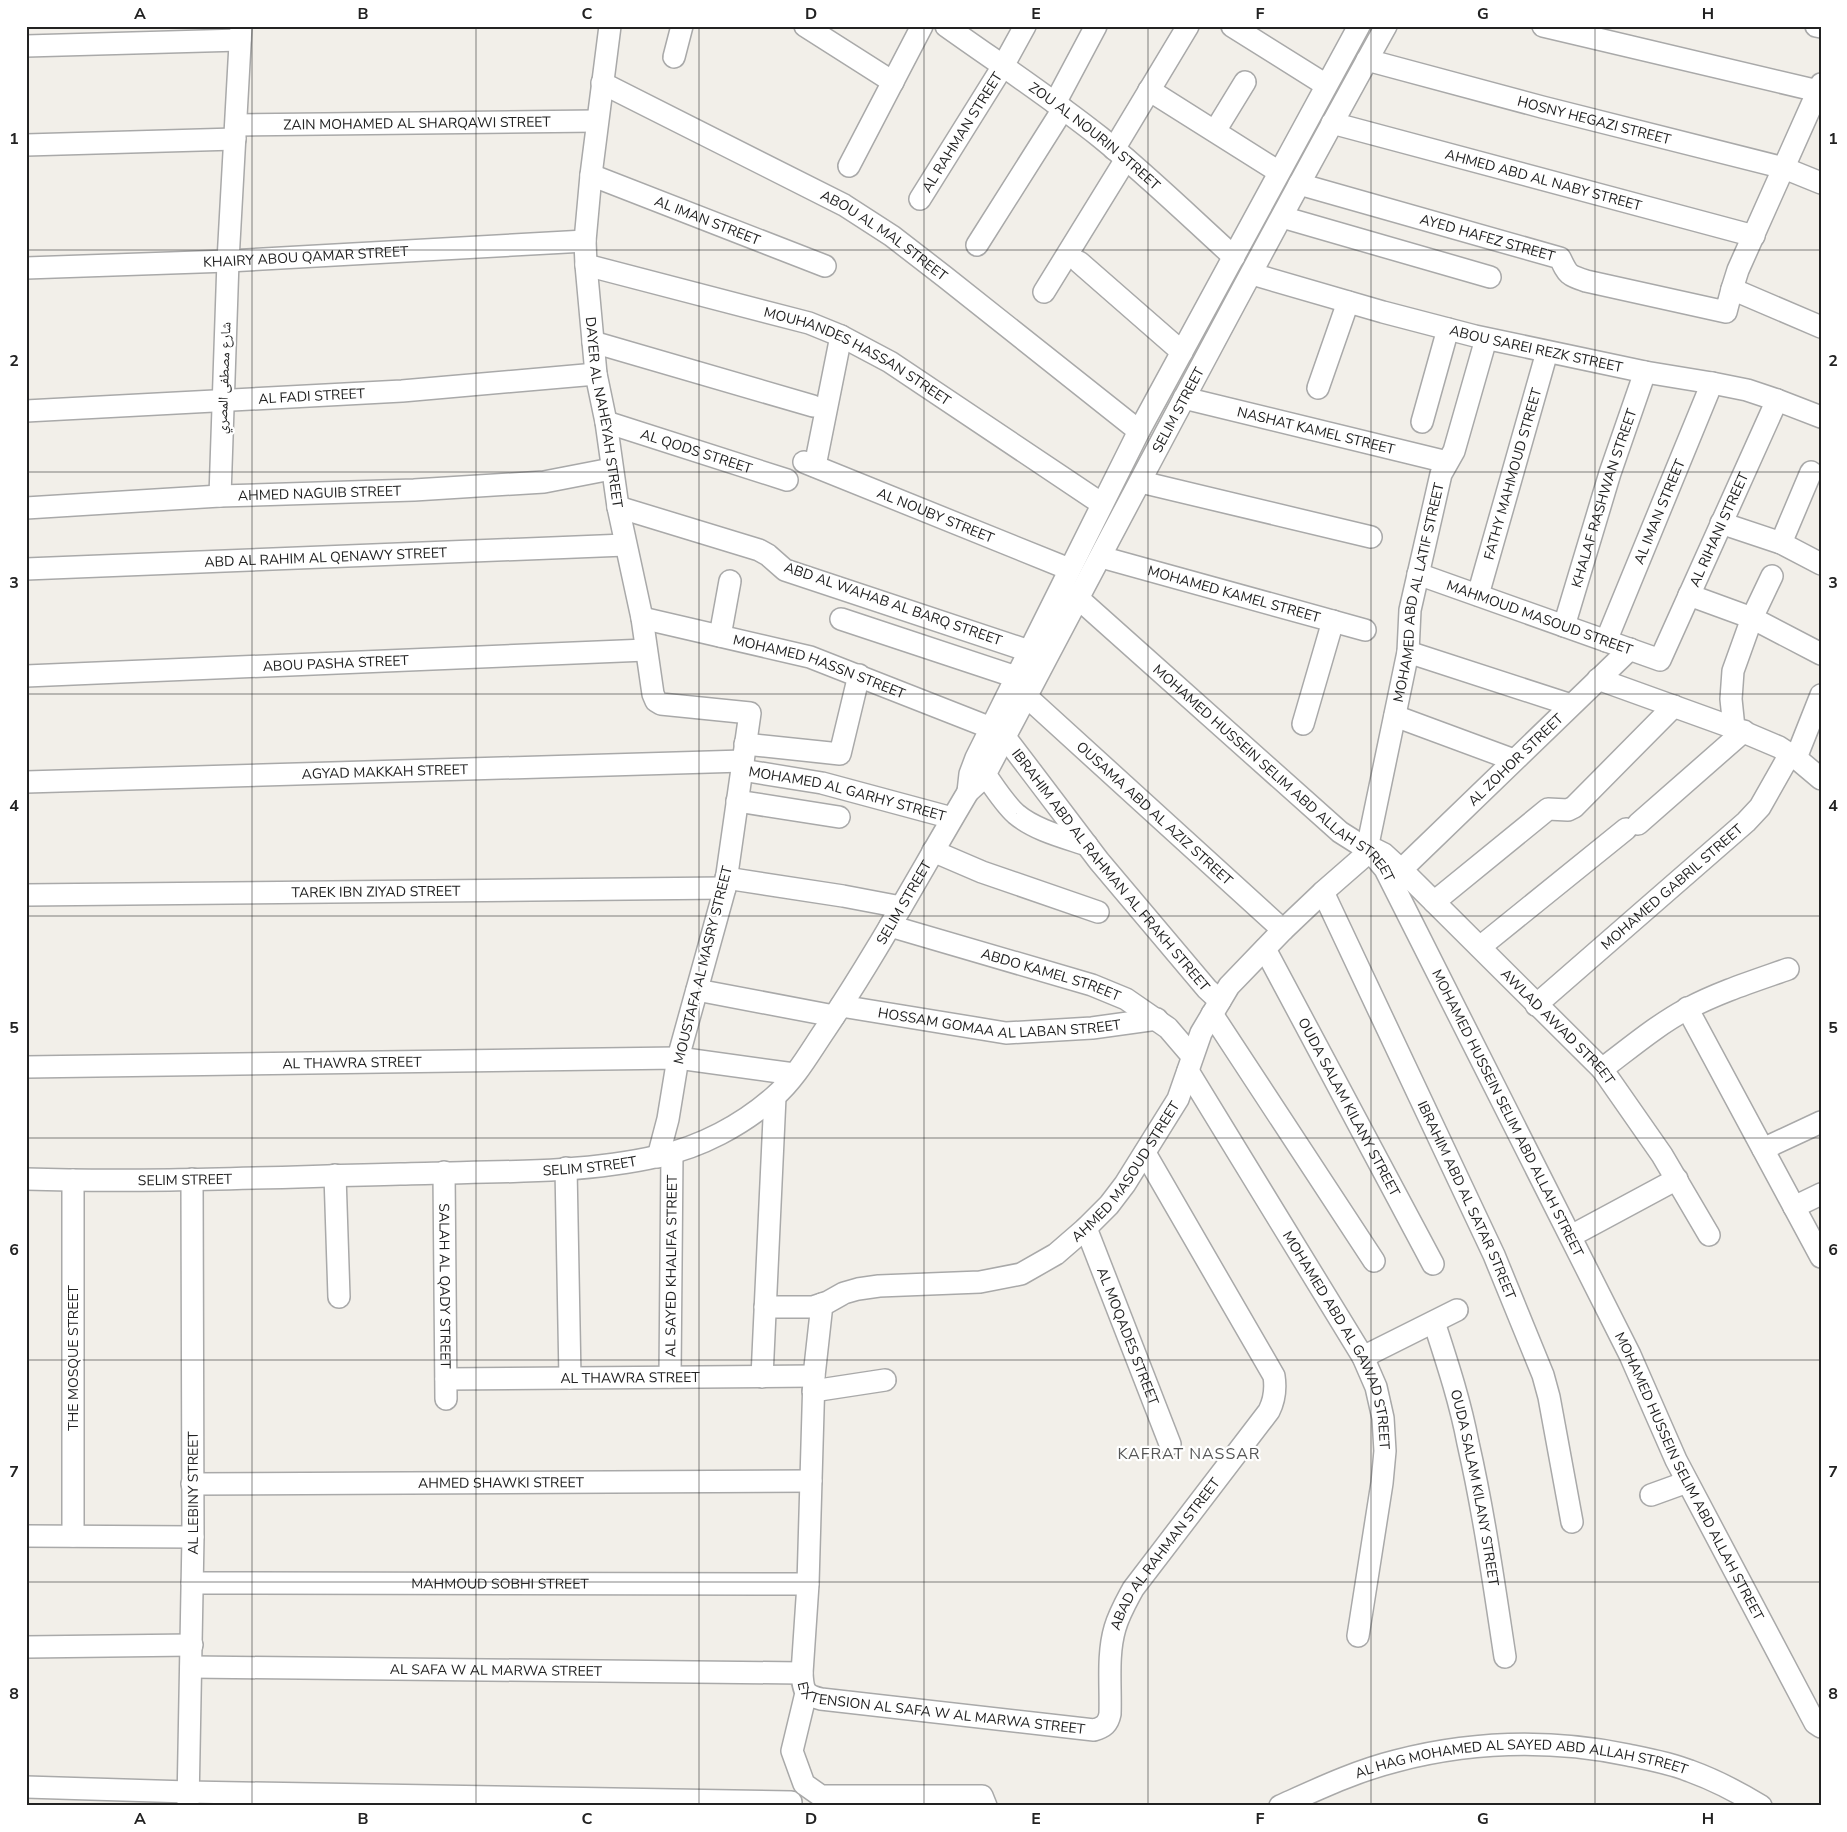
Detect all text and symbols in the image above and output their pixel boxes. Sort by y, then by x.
text: A [134,3,146,25]
text: B [357,3,369,25]
text: C [582,3,593,25]
text: D [805,3,817,25]
text: E [1031,3,1041,25]
text: F [1256,3,1265,25]
text: G [1477,3,1489,25]
text: H [1702,3,1714,25]
street label: AL RAHMAN STREET [917,68,1007,196]
street label: ZOU AL NOURIN STREET [1025,78,1165,195]
street label: HOSNY HEGAZI STREET [1515,91,1673,149]
street label: ZAIN MOHAMED AL SHARQAWI STREET [283,112,551,134]
text: 1 [9,128,19,150]
text: 1 [1828,128,1838,150]
street label: AHMED ABD AL NABY STREET [1443,144,1645,215]
street label: ABOU AL MAL STREET [817,185,952,285]
street label: AL IMAN STREET [652,191,764,250]
street label: AYED HAFEZ STREET [1418,209,1558,266]
street label: KHAIRY ABOU QAMAR STREET [203,241,409,271]
street label: MOUHANDES HASSAN STREET [762,302,955,410]
street label: DAYER AL NAHEYAH STREET [581,316,628,509]
street label: ABOU SAREI REZK STREET [1448,320,1625,377]
street label: شارع مصطفى المصري [213,322,237,434]
text: 2 [9,350,19,372]
text: 2 [1828,350,1838,372]
street label: SELIM STREET [1147,363,1209,456]
street label: AL FADI STREET [258,383,366,408]
street label: FATHY MAHMOUD STREET [1479,385,1546,562]
street label: NASHAT KAMEL STREET [1235,402,1398,459]
street label: KHALAF RASHWAN STREET [1567,405,1641,590]
street label: AL QODS STREET [638,424,755,478]
street label: AL IMAN STREET [1629,456,1689,567]
street label: AL RIHANI STREET [1685,469,1753,590]
street label: MOHAMED ABD AL LATIF STREET [1388,480,1448,704]
street label: AHMED NAGUIB STREET [238,481,402,505]
street label: AL NOUBY STREET [874,483,998,548]
street label: ABD AL RAHIM AL QENAWY STREET [204,543,448,571]
street label: ABD AL WAHAB AL BARQ STREET [782,558,1005,650]
street label: MOHAMED KAMEL STREET [1145,561,1323,627]
text: 3 [9,572,19,594]
text: 3 [1828,572,1838,594]
street label: MAHMOUD MASOUD STREET [1444,575,1636,659]
street label: MOHAMED HASSN STREET [731,630,909,703]
street label: ABOU PASHA STREET [262,650,410,676]
street label: MOHAMED HUSSEIN SELIM ABD ALLAH STREET [1149,660,1400,885]
street label: AL ZOHOR STREET [1464,709,1568,810]
street label: OUSAMA ABD AL AZIZ STREET [1072,737,1237,890]
street label: IBRAHIM ABD AL RAHMAN AL FRAKH STREET [1008,745,1215,996]
street label: AGYAD MAKKAH STREET [301,760,469,783]
street label: MOHAMED AL GARHY STREET [747,762,949,826]
text: 4 [9,795,19,817]
text: 4 [1828,795,1838,817]
street label: MOHAMED GABRIL STREET [1597,819,1747,954]
street label: SELIM STREET [872,856,936,948]
street label: MOUSTAFA AL MASRY STREET [669,863,737,1066]
street label: TAREK IBN ZIYAD STREET [291,881,461,902]
street label: ABDO KAMEL STREET [979,944,1124,1005]
street label: AWLAD AWAD STREET [1497,964,1620,1089]
street label: MOHAMED HUSSEIN SELIM ABD ALLAH STREET [1428,966,1589,1260]
street label: HOSSAM GOMAA AL LABAN STREET [877,1003,1123,1043]
street label: OUDA SALAM KILANY STREET [1294,1014,1405,1200]
text: 5 [9,1017,19,1039]
text: 5 [1828,1017,1838,1039]
street label: AL THAWRA STREET [282,1052,422,1073]
street label: AHMED MASOUD STREET [1067,1097,1184,1246]
street label: IBRAHIM ABD AL SATAR STREET [1413,1098,1521,1303]
street label: SELIM STREET [542,1151,639,1180]
street label: SELIM STREET [138,1169,233,1190]
street label: AL SAYED KHALIFA STREET [661,1174,681,1357]
street label: SALAH AL QADY STREET [435,1203,455,1369]
street label: MOHAMED ABD AL GAWAD STREET [1278,1227,1394,1450]
text: 6 [9,1239,19,1261]
text: 6 [1828,1239,1838,1261]
street label: AL MOQADES STREET [1093,1264,1164,1408]
street label: THE MOSQUE STREET [64,1285,83,1431]
street label: MOHAMED HUSSEIN SELIM ABD ALLAH STREET [1610,1329,1769,1624]
street label: AL THAWRA STREET [560,1367,700,1388]
street label: OUDA SALAM KILANY STREET [1446,1387,1504,1588]
street label: AL LEBINY STREET [183,1431,203,1555]
district label: KAFRAT NASSAR [1117,1443,1261,1465]
text: 7 [9,1461,19,1483]
text: 7 [1828,1461,1838,1483]
street label: AHMED SHAWKI STREET [418,1473,585,1492]
street label: ABAD AL RAHMAN STREET [1105,1473,1224,1632]
street label: MAHMOUD SOBHI STREET [411,1574,589,1593]
street label: AL SAFA W AL MARWA STREET [390,1659,603,1681]
street label: EXTENSION AL SAFA W AL MARWA STREET [793,1680,1087,1738]
text: 8 [9,1683,19,1705]
text: 8 [1828,1683,1838,1705]
text: AL HAG MOHAMED AL SAYED ABD ALLAH STREET [1352,1735,1691,1783]
street label: AL HAG MOHAMED AL SAYED ABD ALLAH STREET [1352,1763,1690,1785]
text: A [134,1808,146,1830]
text: B [357,1808,369,1830]
text: C [582,1808,593,1830]
text: D [805,1808,817,1830]
text: E [1031,1808,1041,1830]
text: F [1256,1808,1265,1830]
text: G [1477,1808,1489,1830]
text: H [1702,1808,1714,1830]

